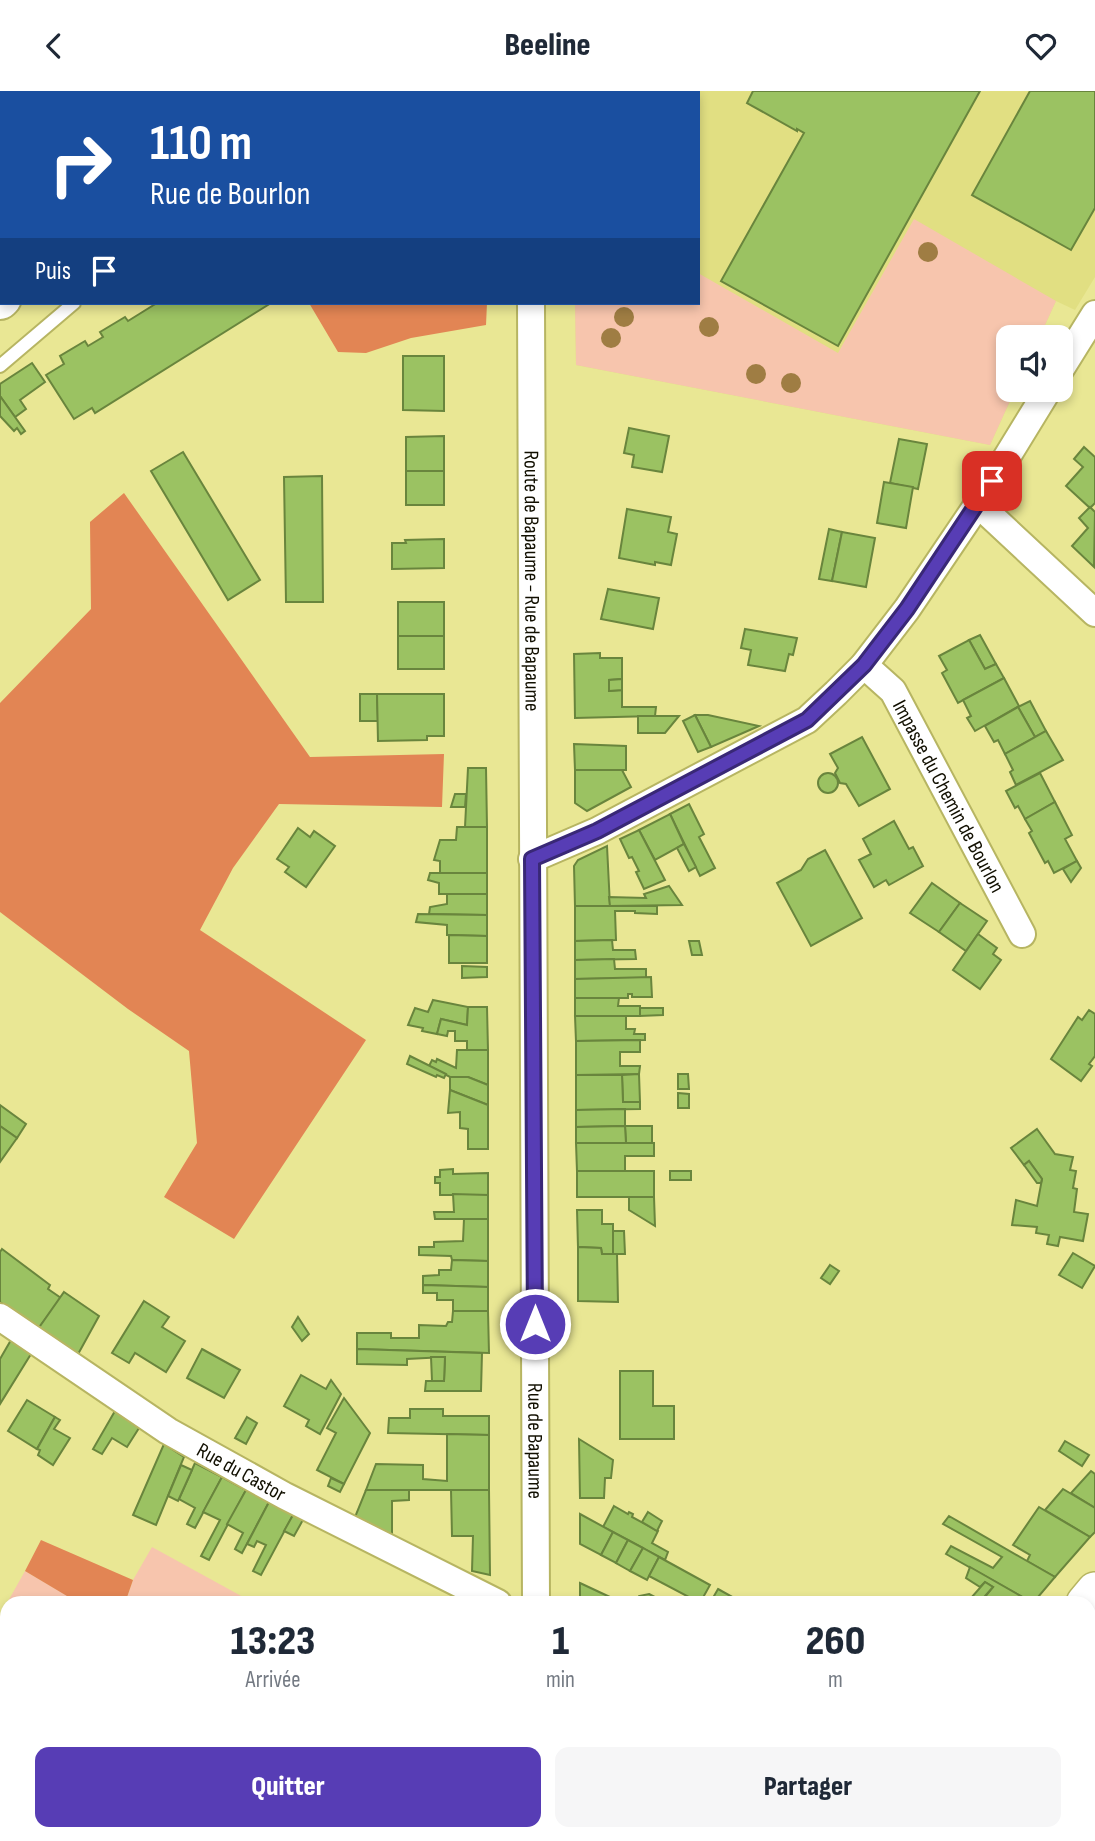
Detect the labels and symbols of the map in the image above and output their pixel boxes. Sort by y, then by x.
street label: Route de Bapaume - Rue de Bapaume [519,451,545,711]
pin [962,451,1022,511]
street label: Impasse du Chemin de Bourlon [887,696,1010,897]
position arrow [498,1287,572,1361]
street label: Rue de Bapaume [523,1383,548,1499]
street label: Rue du Castor [193,1437,290,1506]

